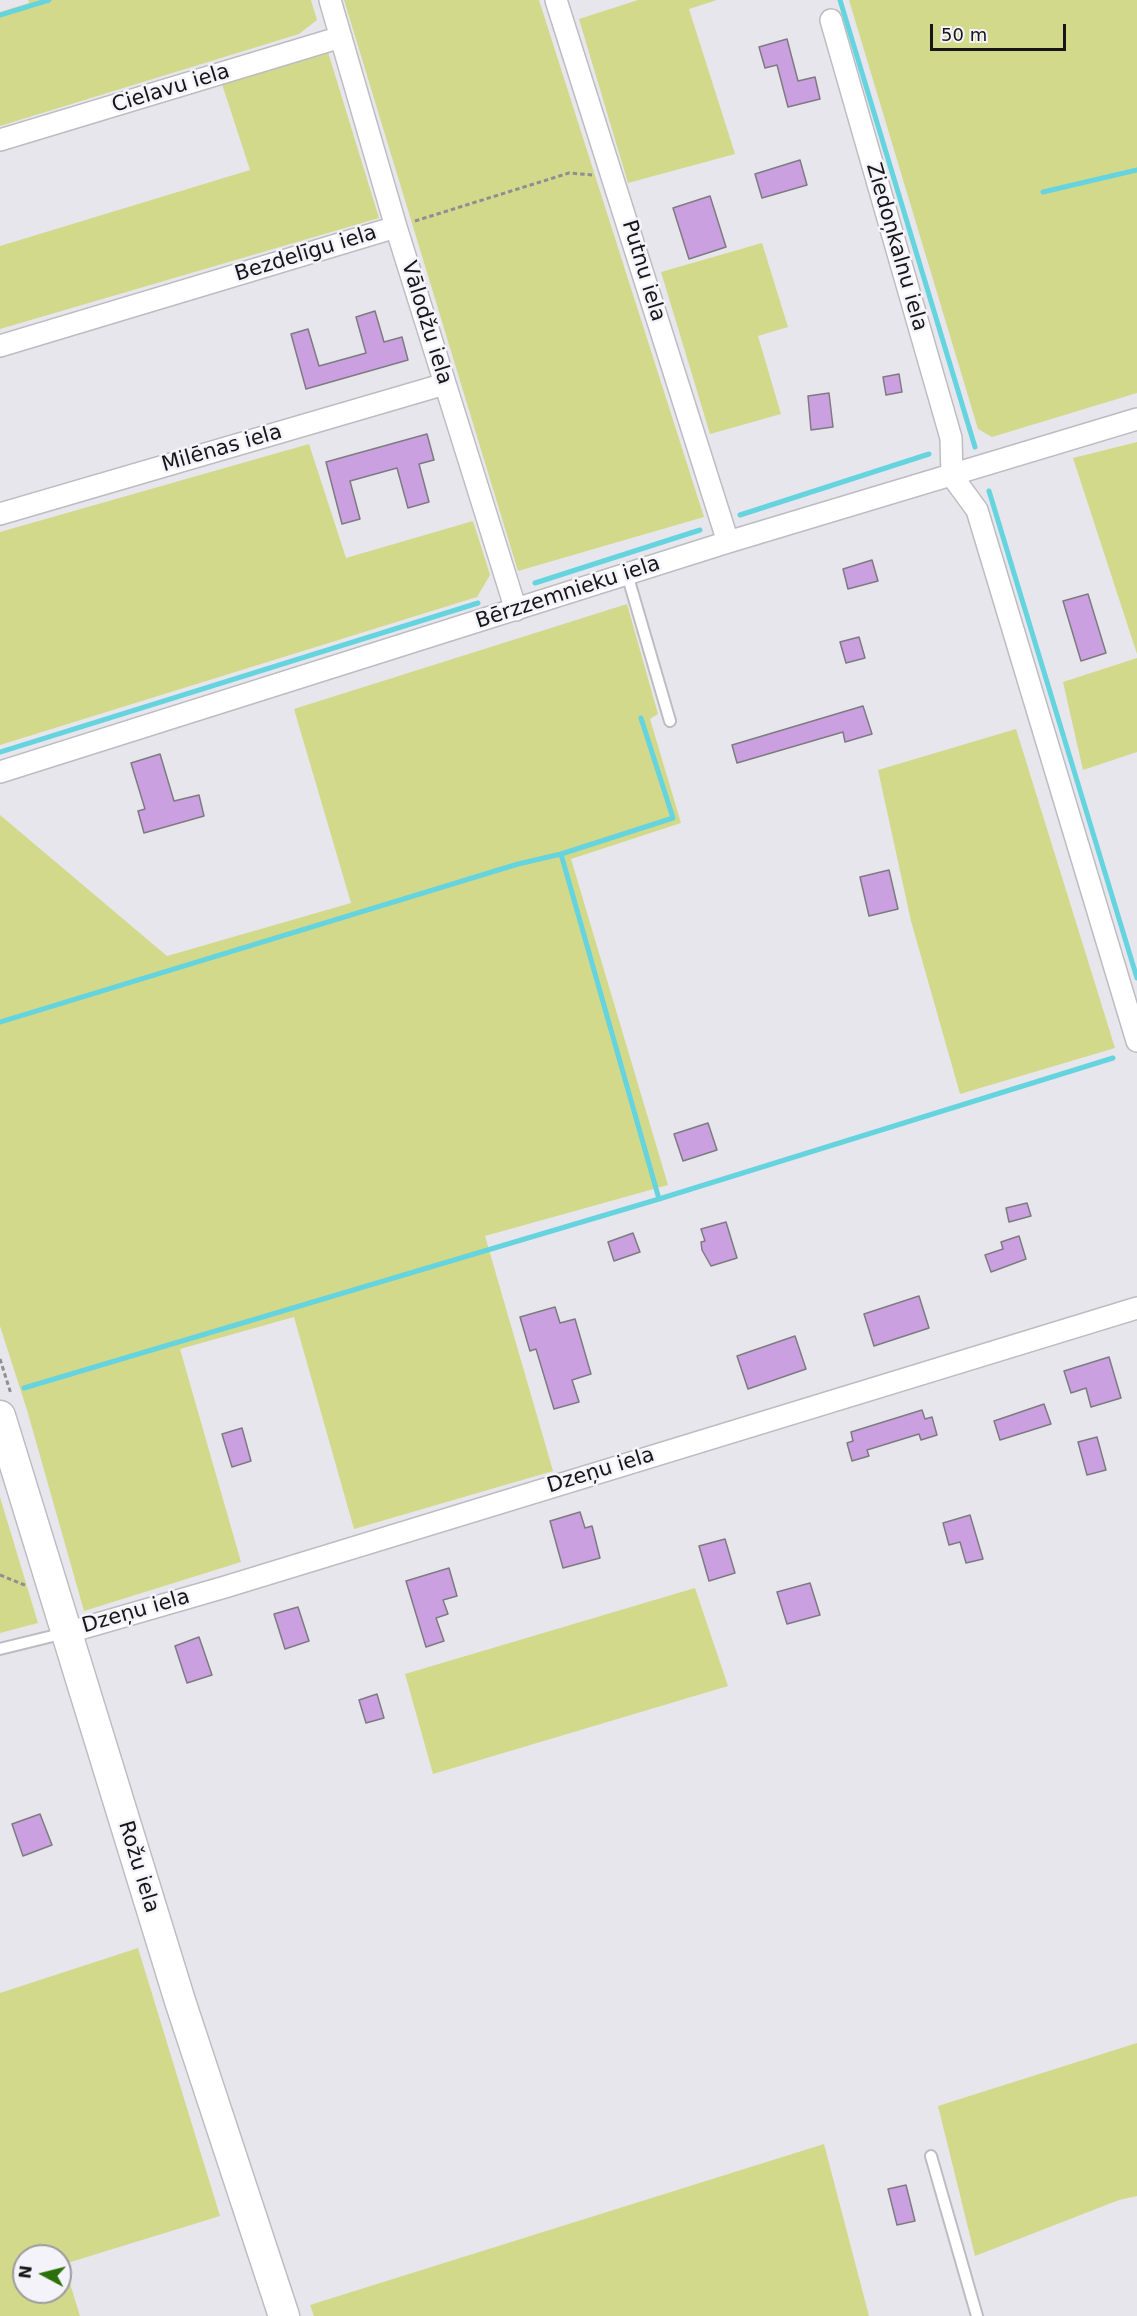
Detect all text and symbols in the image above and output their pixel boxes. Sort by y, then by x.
scale bar [933,12,1070,50]
text: 50 m [941,24,987,45]
street label: Cielavu iela [109,59,233,119]
street label: Ziedoņkalnu iela [860,160,932,334]
street label: Putnu iela [616,217,670,325]
street label: Bezdelīgu iela [232,220,380,288]
street label: Vālodžu iela [395,258,457,388]
street label: Milēnas iela [159,420,285,478]
street label: Bērzzemnieku iela [473,551,663,635]
street label: Dzeņu iela [544,1443,658,1499]
street label: Dzeņu iela [79,1585,193,1639]
street label: Rožu iela [112,1818,164,1916]
north arrow [12,2244,72,2304]
text: N [15,2264,36,2280]

